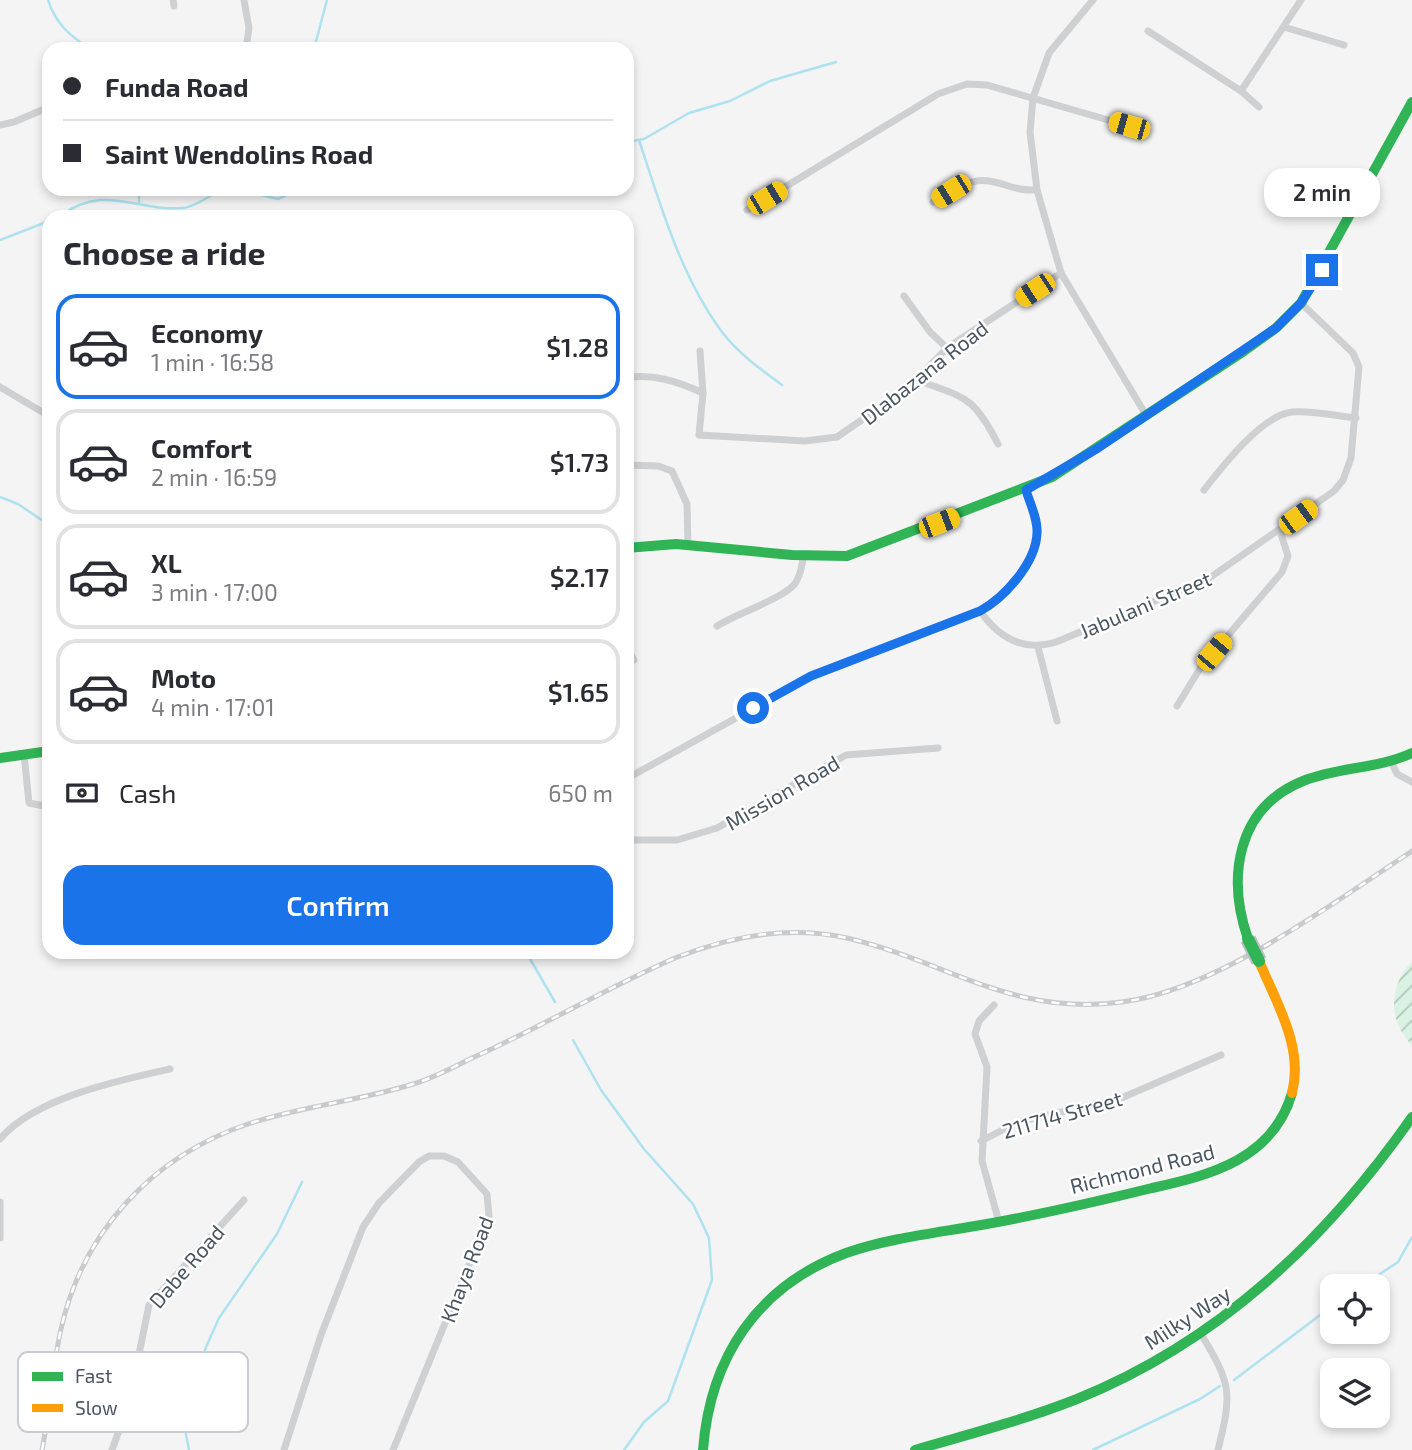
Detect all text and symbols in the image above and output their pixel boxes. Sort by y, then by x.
text: Funda Road [105,71,249,102]
car [1106,110,1153,142]
text: Saint Wendolins Road [105,138,373,169]
callout: 2 min [1264,168,1380,218]
car [928,171,975,211]
car [744,178,791,218]
text: 2 min [1293,178,1351,206]
text: Choose a ride [63,233,266,271]
route end [1306,254,1338,286]
car [1012,270,1059,310]
icon: car [67,315,130,378]
street label: Dlabazana Road [856,315,992,429]
text: Economy [151,317,263,348]
text: $1.28 [546,331,609,362]
text: 1 min · 16:58 [151,348,274,376]
icon: car [67,430,130,493]
text: Comfort [151,432,252,463]
text: $1.73 [550,446,609,477]
text: 2 min · 16:59 [151,463,277,491]
car [1275,496,1322,538]
car [916,506,963,540]
icon: car [67,545,130,608]
text: XL [151,547,182,578]
text: $2.17 [550,561,609,592]
street label: Jabulani Street [1075,565,1215,643]
text: 3 min · 17:00 [151,578,278,606]
car [1193,629,1236,675]
icon: car [67,660,130,723]
text: Moto [151,662,216,693]
text: $1.65 [548,676,609,707]
route start [737,692,769,724]
text: 4 min · 17:01 [151,693,275,721]
street label: Mission Road [721,749,843,835]
icon: cash [63,774,101,812]
text: Cash [119,777,176,808]
text: 650 m [548,779,613,807]
button: Confirm [63,865,613,945]
street label: 211714 Street [999,1085,1125,1143]
street label: Richmond Road [1067,1138,1217,1198]
street label: Khaya Road [434,1212,498,1326]
street label: Dabe Road [143,1219,229,1313]
map controls [1320,1274,1390,1428]
button: locate [1320,1274,1390,1344]
street label: Milky Way [1139,1280,1235,1354]
legend [18,1352,248,1432]
button: layers [1320,1358,1390,1428]
text: Fast [75,1364,112,1387]
text: Slow [75,1396,118,1419]

